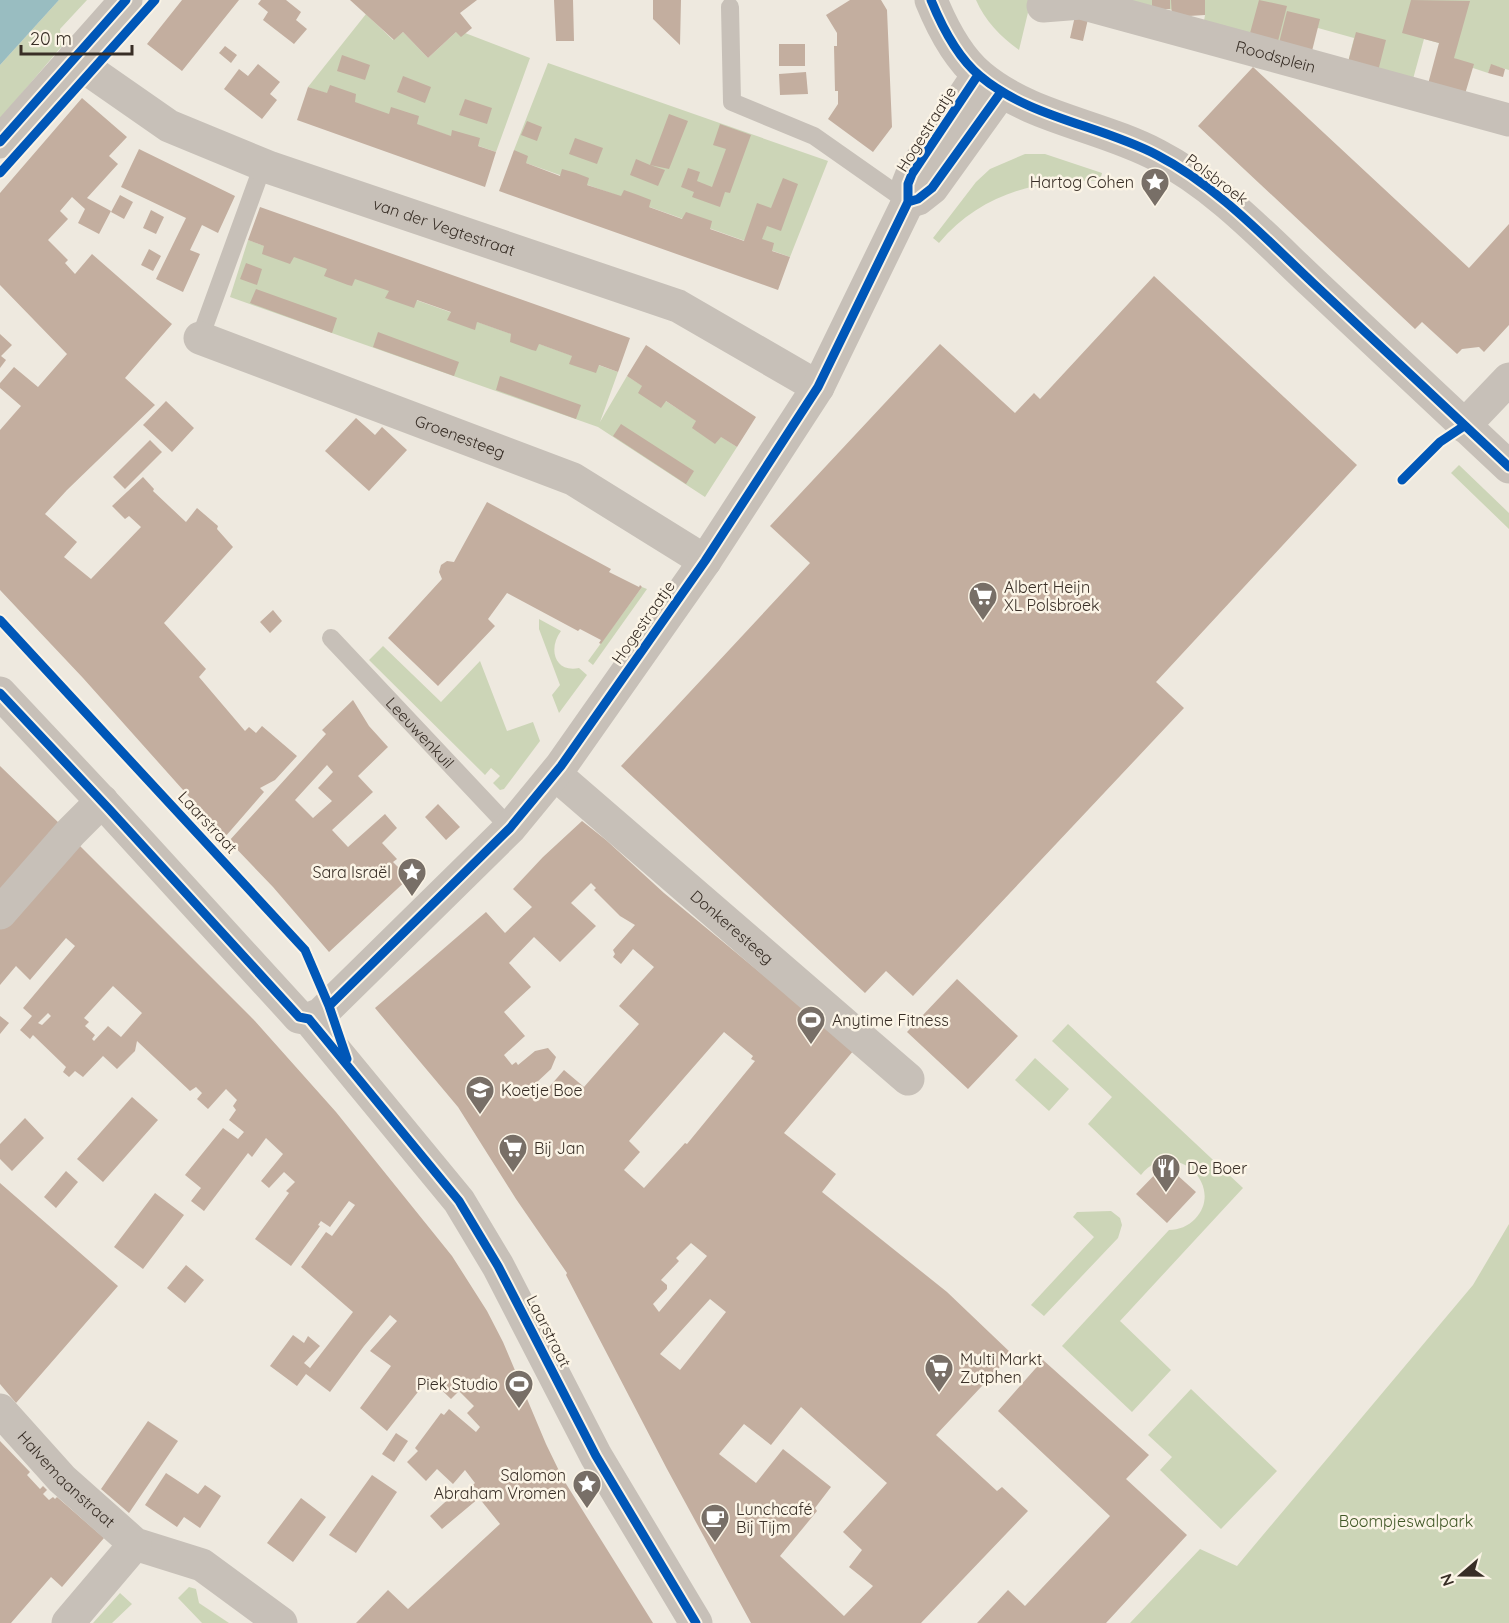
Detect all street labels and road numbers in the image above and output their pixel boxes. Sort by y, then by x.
street label: Roodsplein [1233,36,1318,77]
street label: Hogestraatje [892,83,960,175]
street label: Polsbroek [1182,149,1252,209]
street label: van der Vegtestraat [371,193,518,260]
street label: Groenesteeg [412,410,508,462]
street label: Hogestraatje [607,576,679,668]
street label: Leeuwenkuil [382,693,459,773]
street label: Laarstraat [174,787,242,857]
street label: Donkeresteeg [686,886,778,968]
street label: Laarstraat [522,1292,576,1370]
street label: Halvemaanstraat [14,1427,119,1532]

